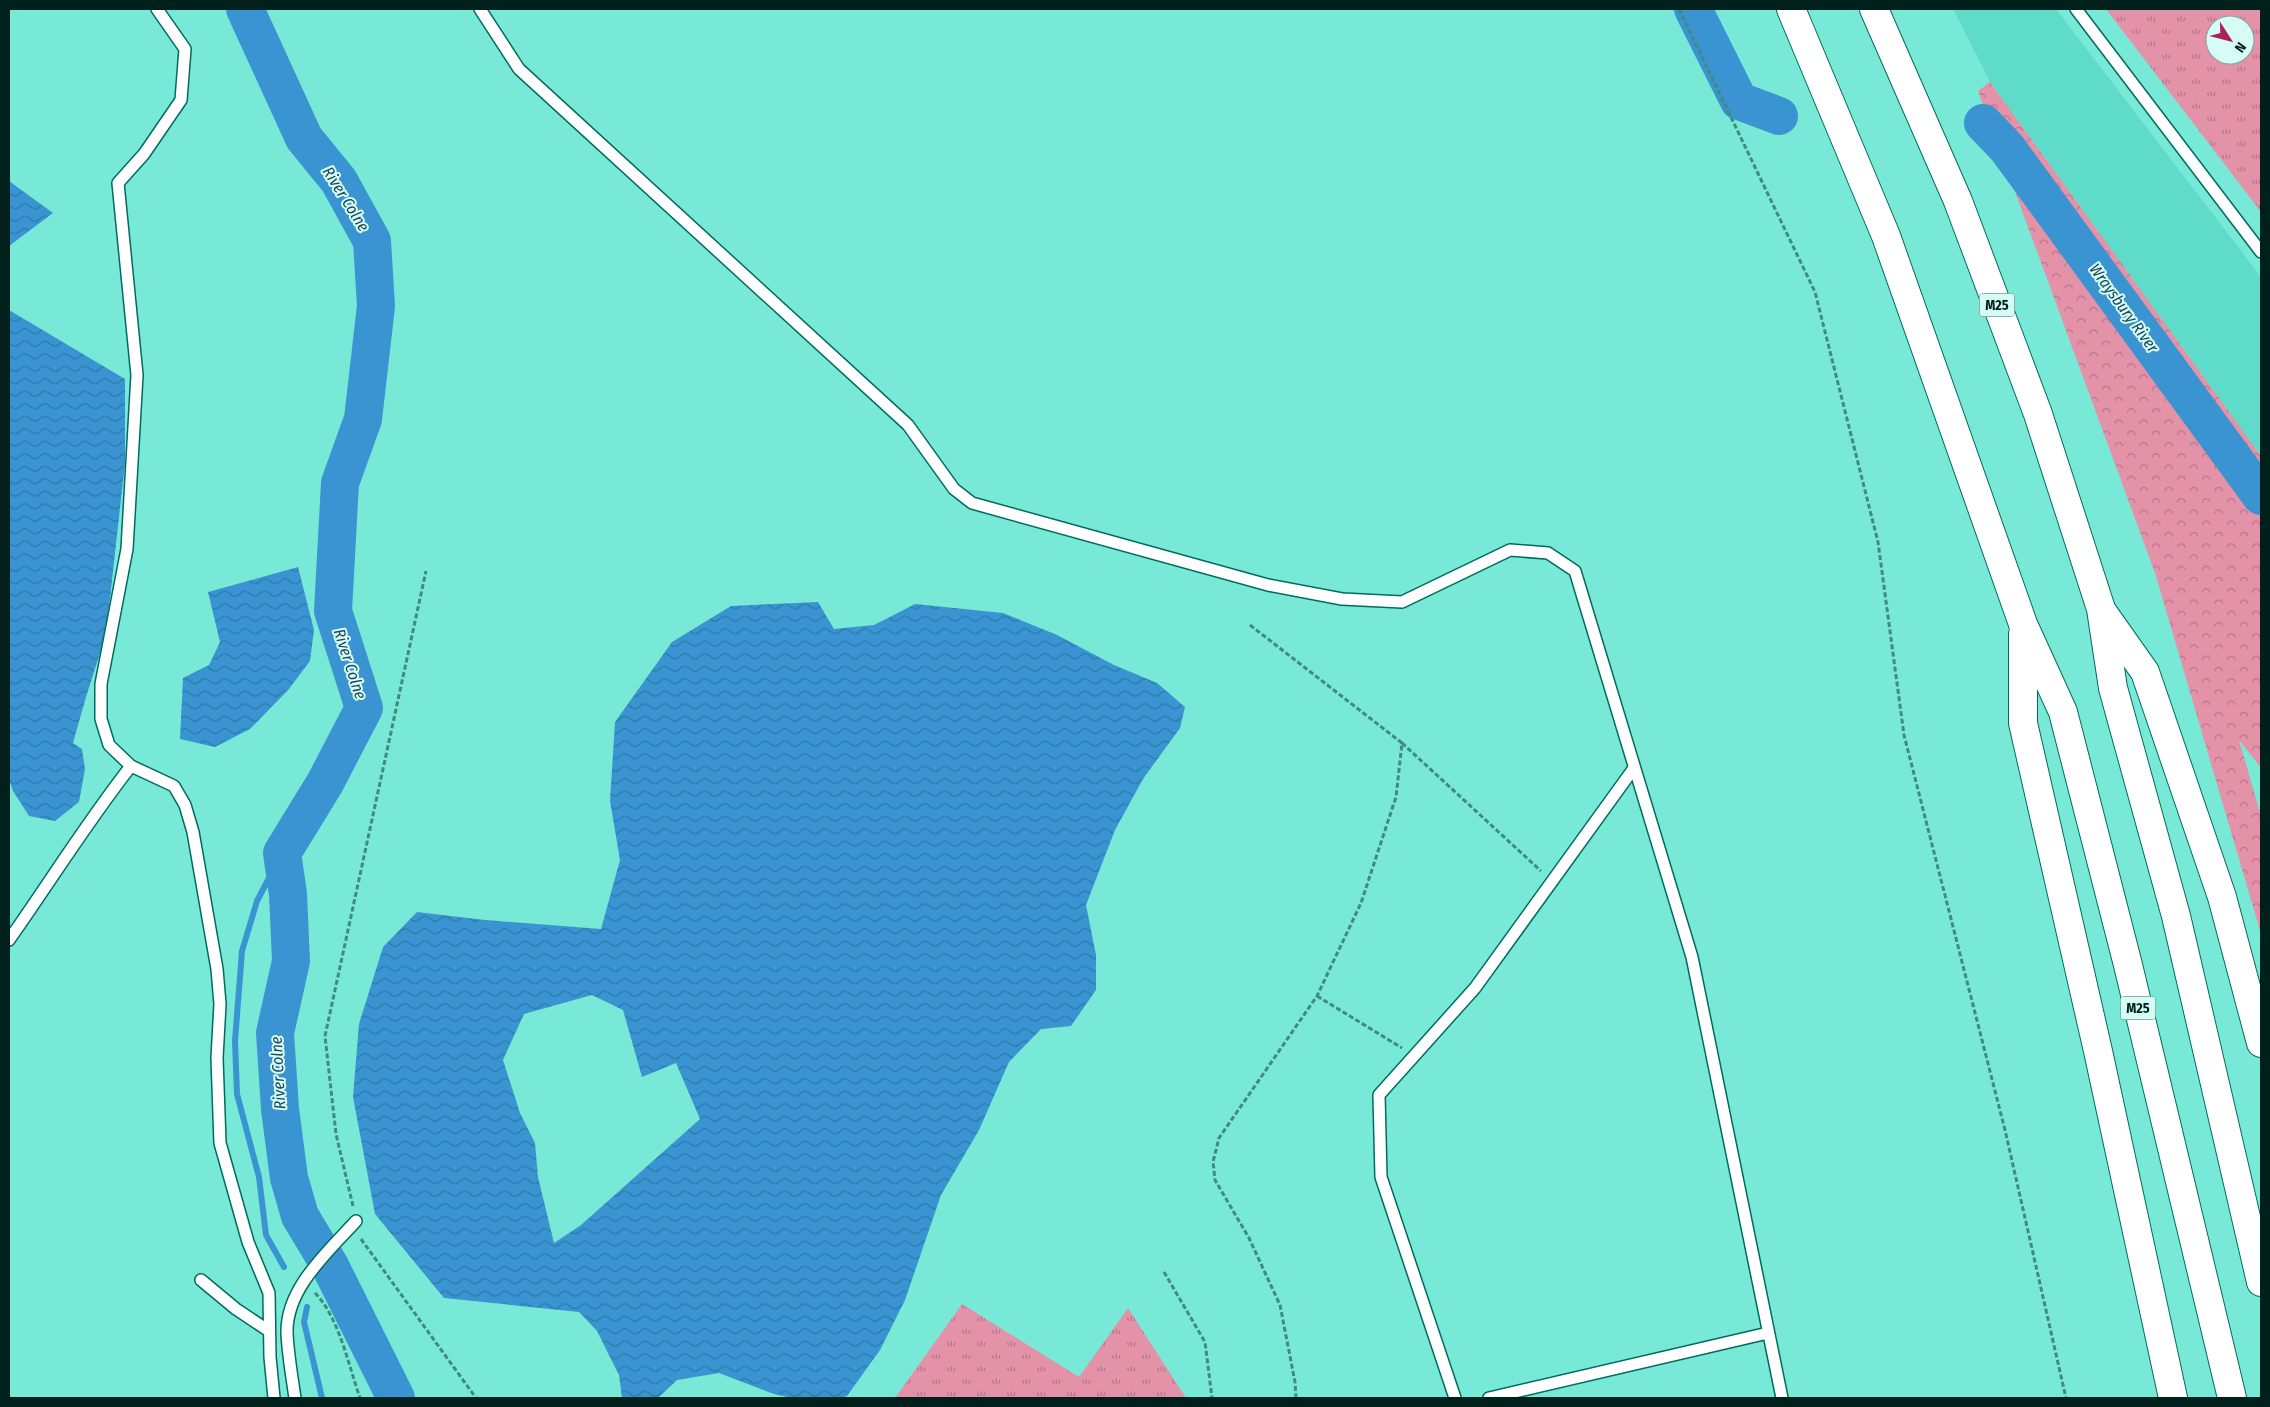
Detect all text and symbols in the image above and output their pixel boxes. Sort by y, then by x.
north arrow [2205,15,2255,65]
text: N [2231,39,2249,56]
water label: River Colne [319,163,374,235]
water label: Wraysbury River [2086,260,2163,356]
road number: M25 [1980,294,2014,316]
water label: River Colne [330,626,370,702]
road number: M25 [2120,996,2156,1020]
water label: River Colne [267,1036,289,1110]

